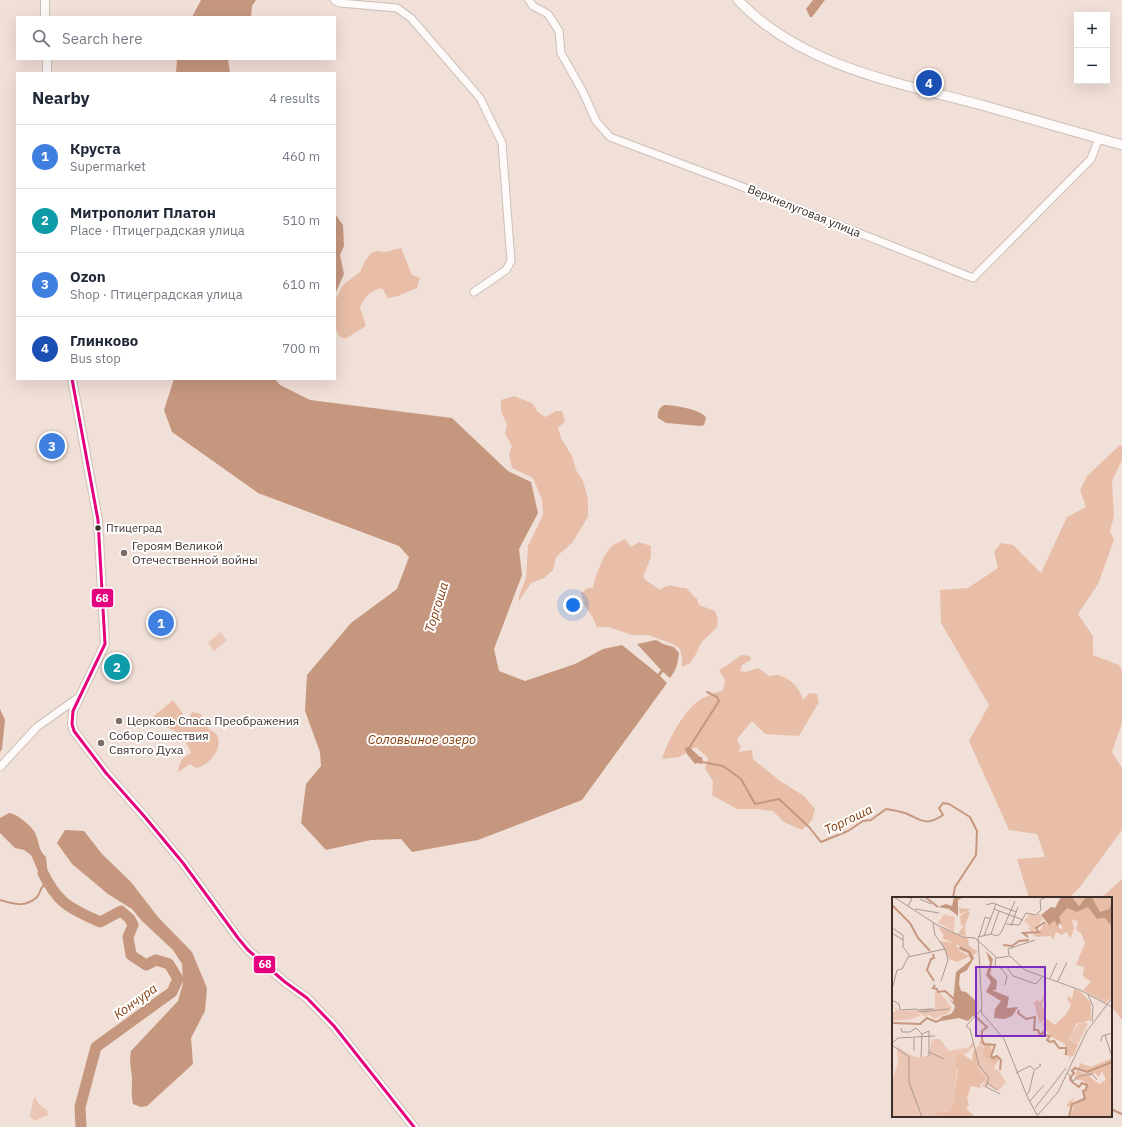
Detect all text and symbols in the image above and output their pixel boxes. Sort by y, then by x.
map controls [1074,12,1110,84]
button: + [1074,12,1110,48]
search box [16,16,336,60]
icon: search [30,27,52,49]
text: Search here [62,29,142,48]
button: − [1074,48,1110,84]
pin: 4 [916,68,942,98]
text: Nearby [32,87,90,109]
text: 4 results [269,90,320,107]
text: Круста [70,139,121,158]
text: 1 [41,148,49,165]
text: 460 m [282,148,320,165]
text: Supermarket [70,158,146,175]
street label: Верхнелуговая улица [745,181,864,240]
text: Митрополит Платон [70,203,216,222]
text: 2 [41,212,49,229]
text: 510 m [282,212,320,229]
text: Place · Птицеградская улица [70,222,245,239]
text: Ozon [70,267,106,286]
text: 3 [41,276,49,293]
text: 610 m [282,276,320,293]
text: Shop · Птицеградская улица [70,286,243,303]
text: Глинково [70,331,138,350]
text: 4 [41,340,49,357]
text: 700 m [282,340,320,357]
text: Bus stop [70,350,121,367]
pin: 3 [39,431,65,461]
place label: Птицеград [106,521,162,535]
marker: Птицеград [93,523,103,533]
place label: Героям Великой Отечественной войны [132,538,258,567]
marker: Героям Великой Отечественной войны [119,548,129,558]
water label: Торгоша [421,580,452,634]
line badge: 68 [91,588,114,608]
text: 68 [95,591,109,605]
your location [563,595,583,615]
pin: 1 [148,608,174,638]
pin: 2 [104,652,130,682]
place label: Церковь Спаса Преображения [127,713,299,728]
marker: Церковь Спаса Преображения [114,716,124,726]
place label: Собор Сошествия Святого Духа [109,728,209,757]
water label: Соловьиное озеро [368,731,476,748]
marker: Собор Сошествия Святого Духа [96,738,106,748]
water label: Торгоша [821,800,875,838]
inset map [892,897,1112,1117]
line badge: 68 [253,955,276,974]
text: 68 [258,957,272,971]
water label: Кончура [110,980,161,1023]

